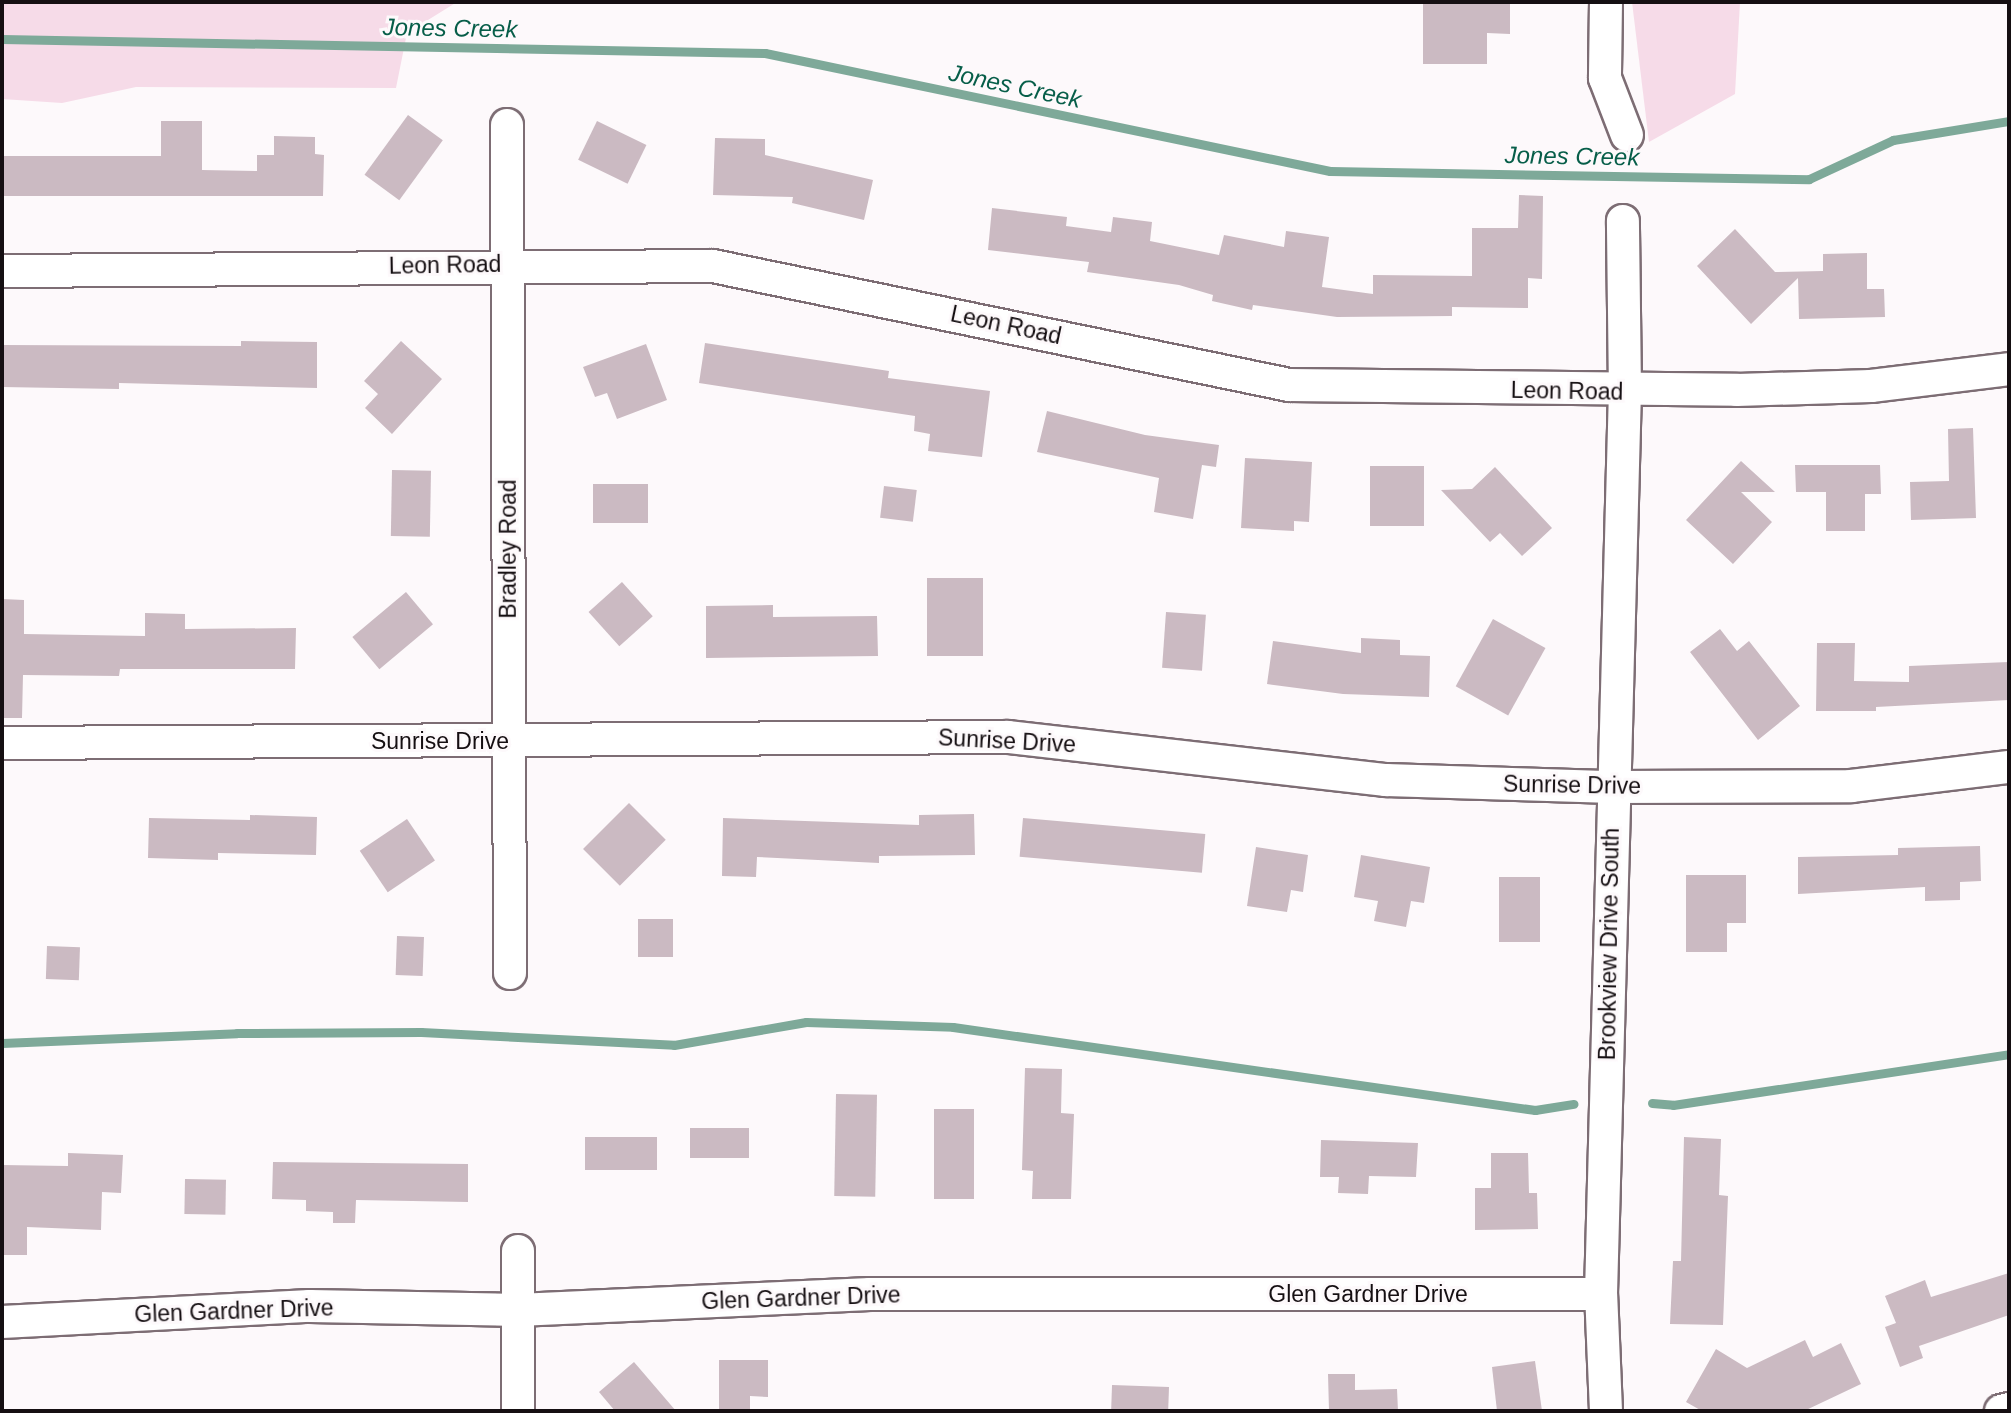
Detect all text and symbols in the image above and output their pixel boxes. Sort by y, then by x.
water label: Jones Creek [382,12,518,44]
water label: Jones Creek [946,58,1084,114]
water label: Jones Creek [1504,140,1640,172]
street label: Leon Road [388,250,502,280]
street label: Leon Road [948,300,1064,350]
street label: Leon Road [1510,376,1624,406]
street label: Bradley Road [494,479,522,619]
street label: Sunrise Drive [937,724,1077,758]
street label: Sunrise Drive [371,727,509,755]
street label: Sunrise Drive [1503,770,1641,800]
street label: Brookview Drive South [1593,827,1625,1061]
street label: Glen Gardner Drive [1268,1280,1468,1308]
street label: Glen Gardner Drive [701,1281,901,1315]
street label: Glen Gardner Drive [134,1294,334,1328]

